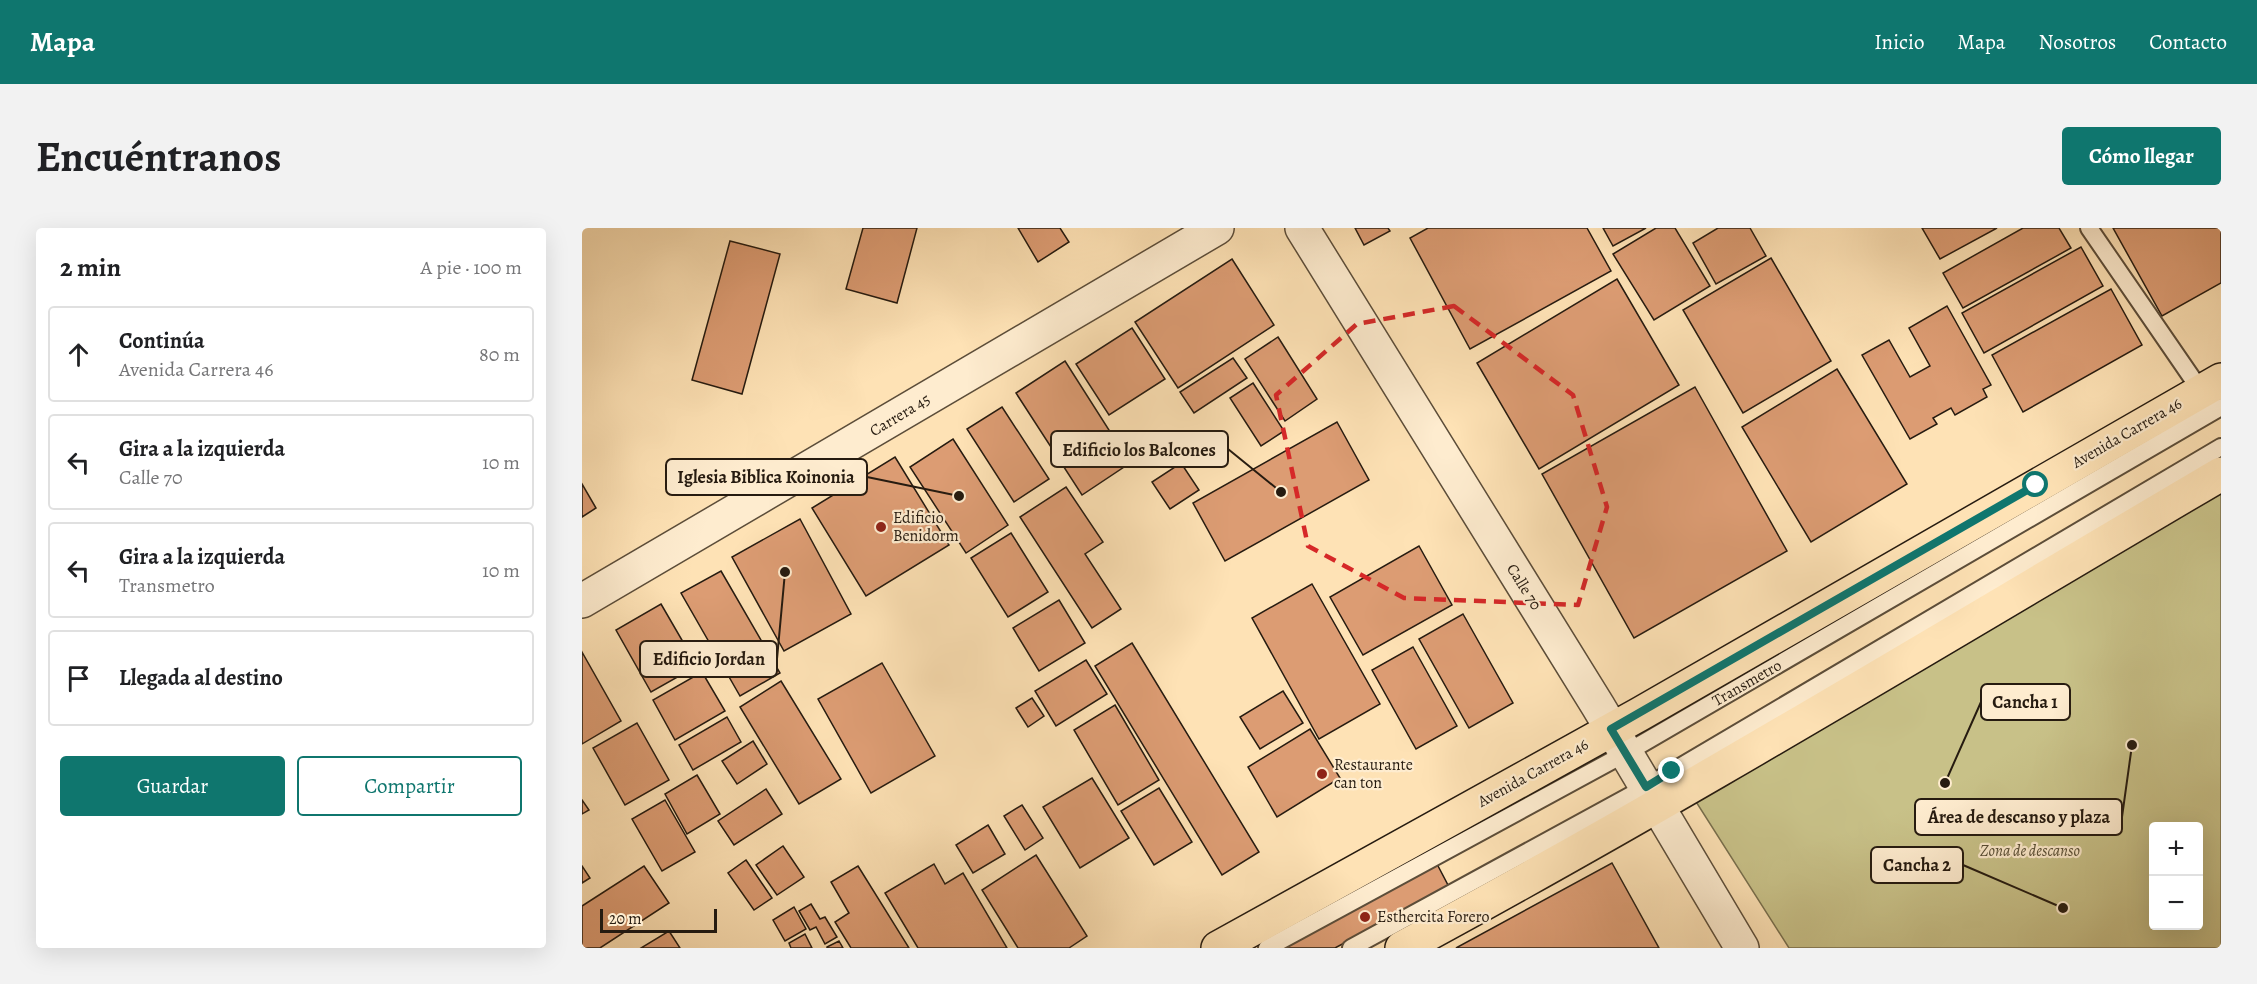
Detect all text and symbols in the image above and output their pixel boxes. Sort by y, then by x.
text: Mapa [30,23,95,61]
text: Inicio [1874,28,1924,56]
text: Mapa [1957,28,2006,56]
text: Nosotros [2039,28,2116,56]
text: Contacto [2149,28,2227,56]
button: Cómo llegar [2062,127,2221,185]
text: Encuéntranos [36,128,281,185]
text: 2 min [60,250,121,285]
text: A pie · 100 m [421,254,522,281]
text: Continúa [119,326,205,356]
icon: ahead [62,338,95,371]
text: 80 m [479,341,520,368]
text: Avenida Carrera 46 [119,356,273,383]
street label: Carrera 45 [865,388,935,442]
street label: Avenida Carrera 46 [2067,393,2186,474]
callout: Edificio los Balcones [1051,431,1228,467]
text: Gira a la izquierda [119,434,285,464]
text: Edificio los Balcones [1062,438,1216,462]
icon: left [62,446,95,479]
text: 10 m [482,449,520,476]
callout: Iglesia Biblica Koinonia [666,459,867,495]
text: Calle 70 [119,464,183,491]
text: Iglesia Biblica Koinonia [677,465,855,489]
route start [2022,471,2048,497]
place label: Edificio Benidorm [893,507,959,547]
marker: Edificio Benidorm [874,520,888,534]
text: Gira a la izquierda [119,542,285,572]
icon: left [62,554,95,587]
text: 10 m [482,557,520,584]
street label: Calle 70 [1501,560,1547,614]
text: Transmetro [119,572,215,599]
callout: Edificio Jordan [640,641,777,677]
text: Edificio Jordan [653,647,765,671]
street label: Transmetro [1708,654,1786,712]
icon: arrive [62,662,95,695]
text: Llegada al destino [119,663,283,693]
callout: Cancha 1 [1981,684,2070,720]
text: Cancha 1 [1992,690,2058,714]
street label: Avenida Carrera 46 [1473,733,1592,813]
place label: Restaurante can ton [1334,754,1413,794]
button: Guardar [60,756,285,816]
button: Compartir [297,756,522,816]
route end [1658,757,1684,783]
marker: Restaurante can ton [1315,767,1329,781]
callout: Área de descanso y plaza [1915,799,2122,835]
text: Área de descanso y plaza [1927,805,2110,829]
map controls [2149,822,2203,930]
button: + [2149,822,2203,876]
park label: Zona de descanso [1980,840,2080,862]
callout: Cancha 2 [1871,847,1963,883]
text: Cancha 2 [1883,853,1951,877]
button: − [2149,876,2203,930]
scale bar [600,906,717,934]
place label: Esthercita Forero [1377,906,1490,928]
text: 20 m [609,908,642,930]
marker: Esthercita Forero [1358,910,1372,924]

